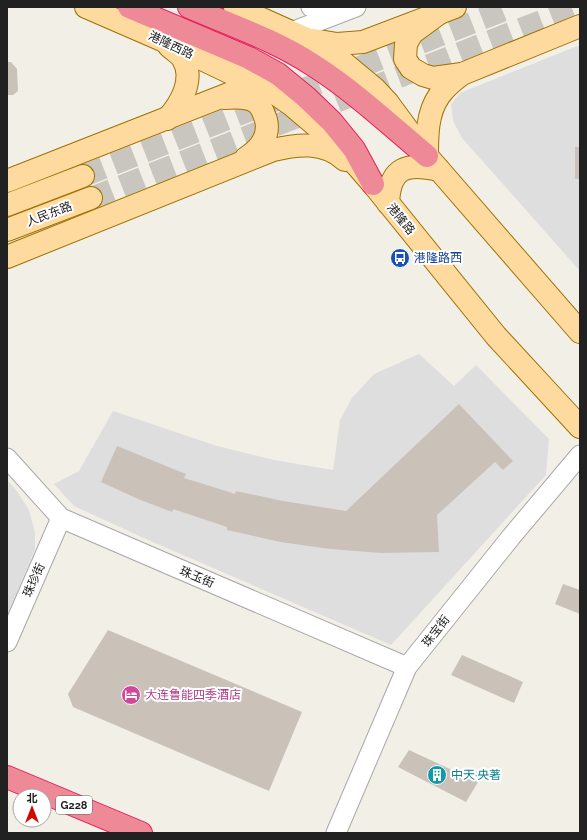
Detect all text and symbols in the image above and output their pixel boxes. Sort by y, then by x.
street label: 港隆西路 [146,29,196,61]
street label: 人民东路 [24,199,74,229]
street label: 港隆路 [384,201,418,237]
bus stop icon: 港隆路西 [389,247,411,269]
place label: 港隆路西 [414,251,462,265]
street label: 珠珍街 [20,561,48,599]
street label: 珠玉街 [178,564,216,590]
street label: 珠宝街 [419,613,453,649]
hotel icon: 大连鲁能四季酒店 [120,684,142,706]
place label: 大连鲁能四季酒店 [145,688,241,702]
building icon: 中天·央著 [426,764,448,786]
place label: 中天·央著 [451,768,501,782]
north arrow [12,788,52,828]
text: 北 [27,792,38,805]
road number: G228 [56,796,92,814]

